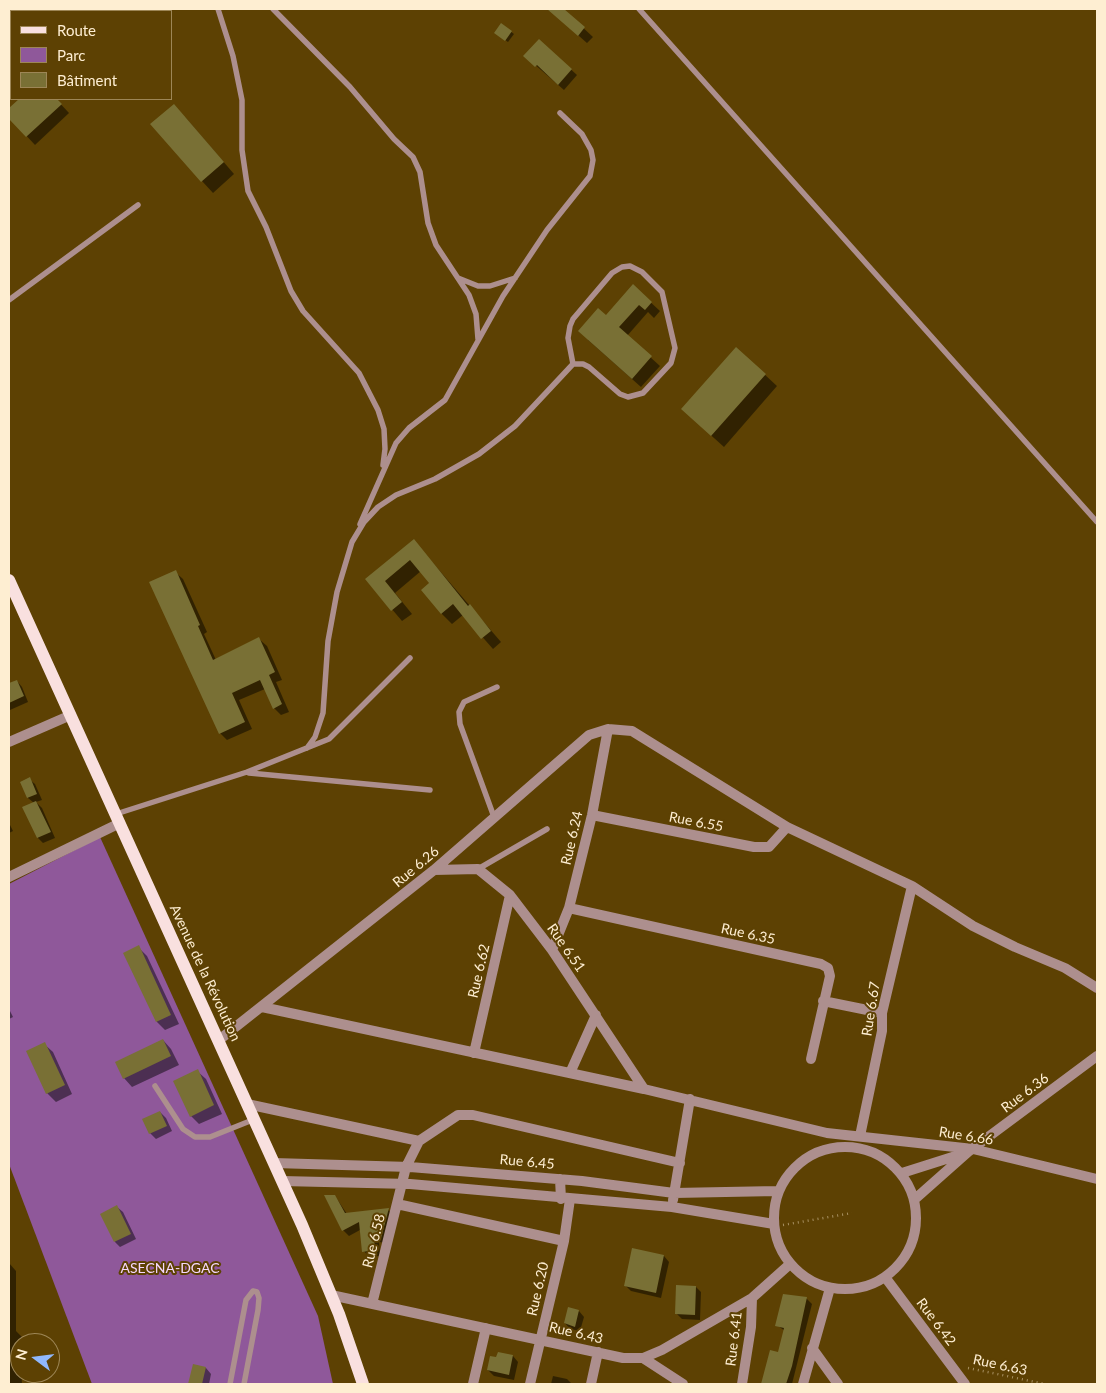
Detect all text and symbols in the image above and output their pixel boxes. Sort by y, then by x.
legend [10,10,172,100]
text: Route [57,21,96,39]
text: Parc [57,46,86,64]
text: Bâtiment [57,71,117,89]
street label: Rue 6.24 [558,809,586,867]
street label: Rue 6.55 [667,809,725,835]
street label: Rue 6.26 [390,843,442,891]
street label: Avenue de la Révolution [166,902,244,1044]
street label: Rue 6.35 [719,920,777,948]
street label: Rue 6.51 [543,921,589,975]
street label: Rue 6.62 [465,942,493,1000]
street label: Rue 6.67 [858,981,884,1037]
street label: Rue 6.36 [998,1070,1052,1116]
street label: Rue 6.66 [938,1123,994,1149]
street label: Rue 6.45 [499,1151,555,1173]
street label: Rue 6.58 [359,1212,389,1270]
park label: ASECNA-DGAC [120,1260,220,1276]
street label: Rue 6.20 [524,1260,552,1318]
street label: Rue 6.42 [913,1295,959,1349]
street label: Rue 6.41 [722,1311,746,1367]
street label: Rue 6.43 [547,1319,605,1347]
north arrow [10,1333,60,1383]
text: N [11,1347,31,1362]
street label: Rue 6.63 [971,1351,1029,1379]

